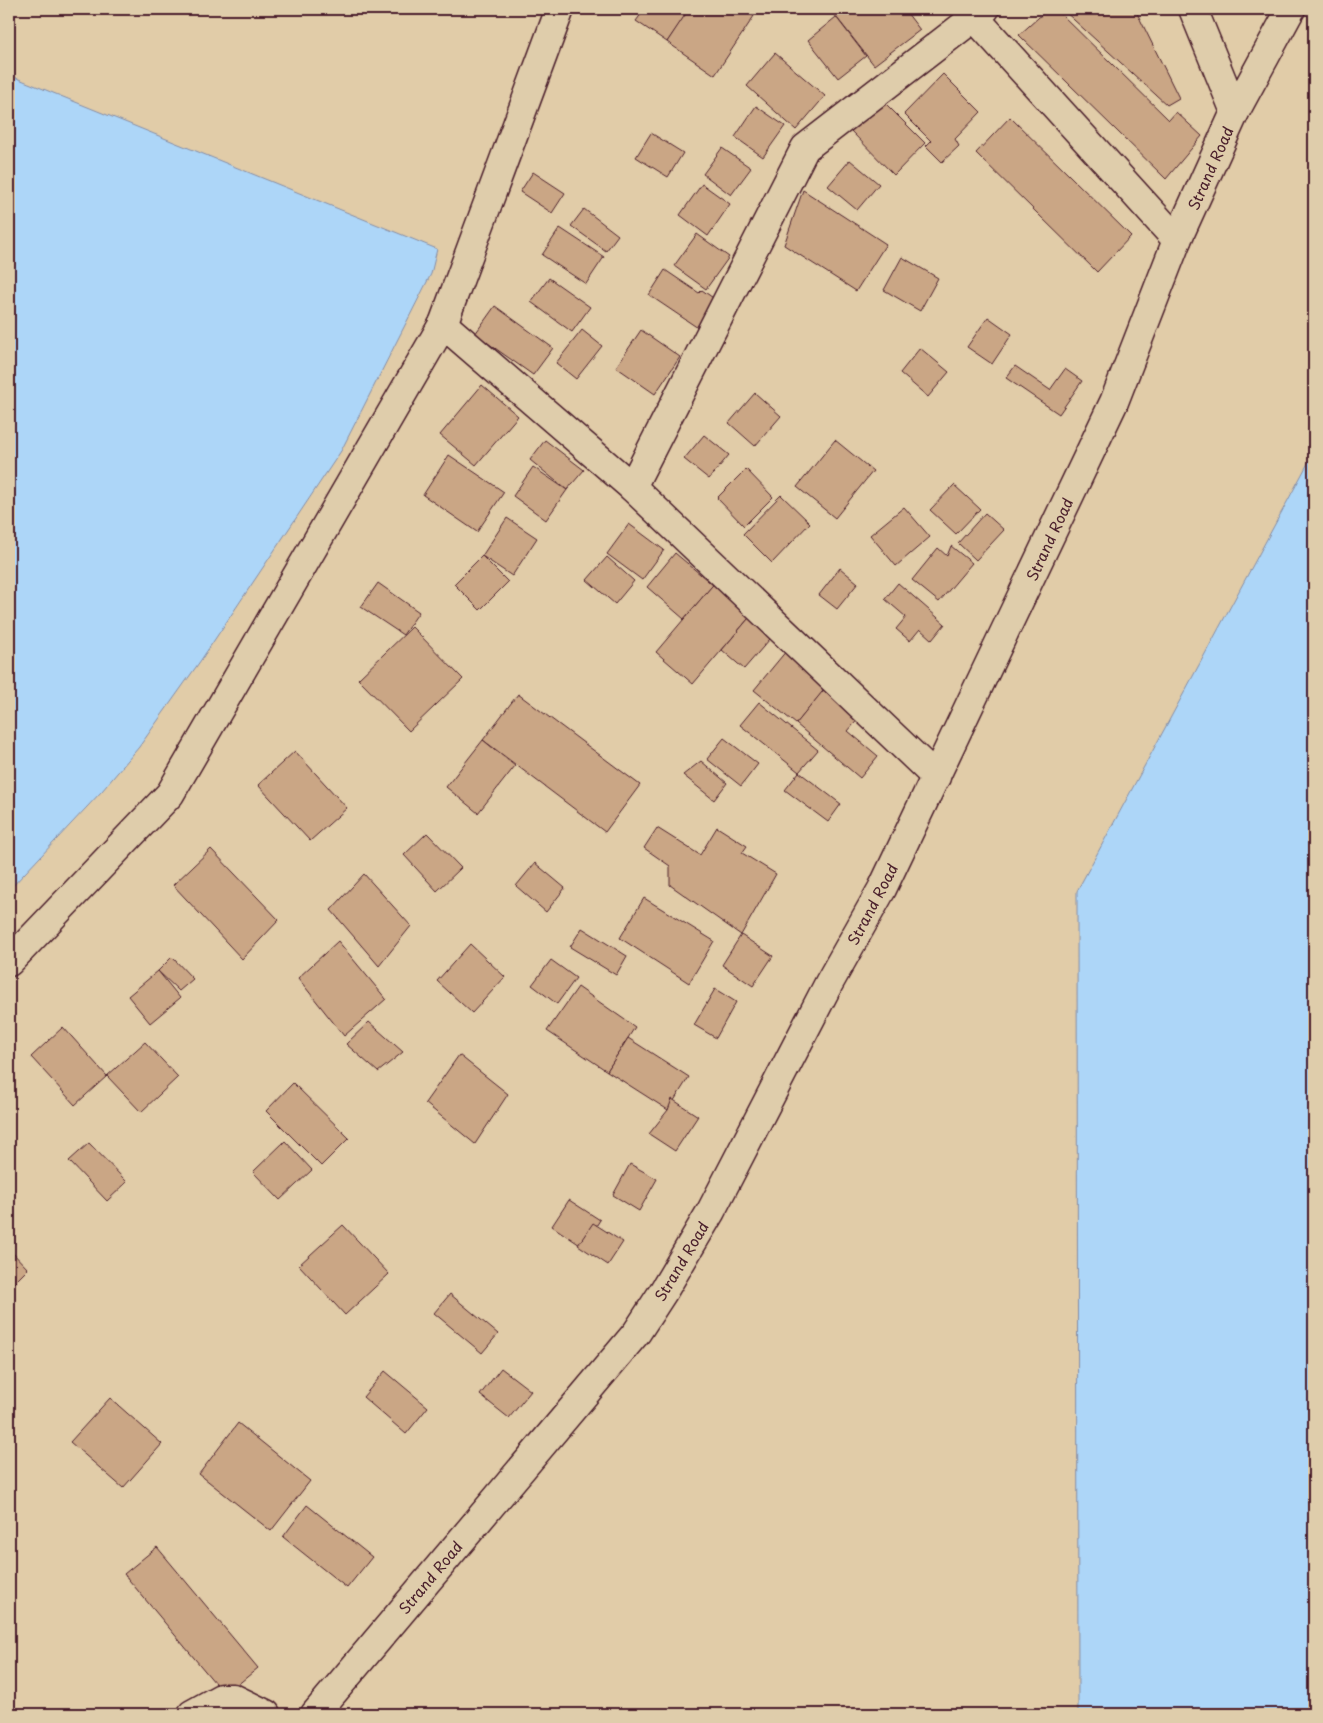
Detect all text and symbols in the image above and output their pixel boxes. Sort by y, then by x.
street label: Strand Road [1181,122,1239,214]
street label: Strand Road [1020,494,1078,584]
street label: Strand Road [841,859,903,949]
street label: Strand Road [648,1217,714,1305]
street label: Strand Road [392,1535,468,1619]

